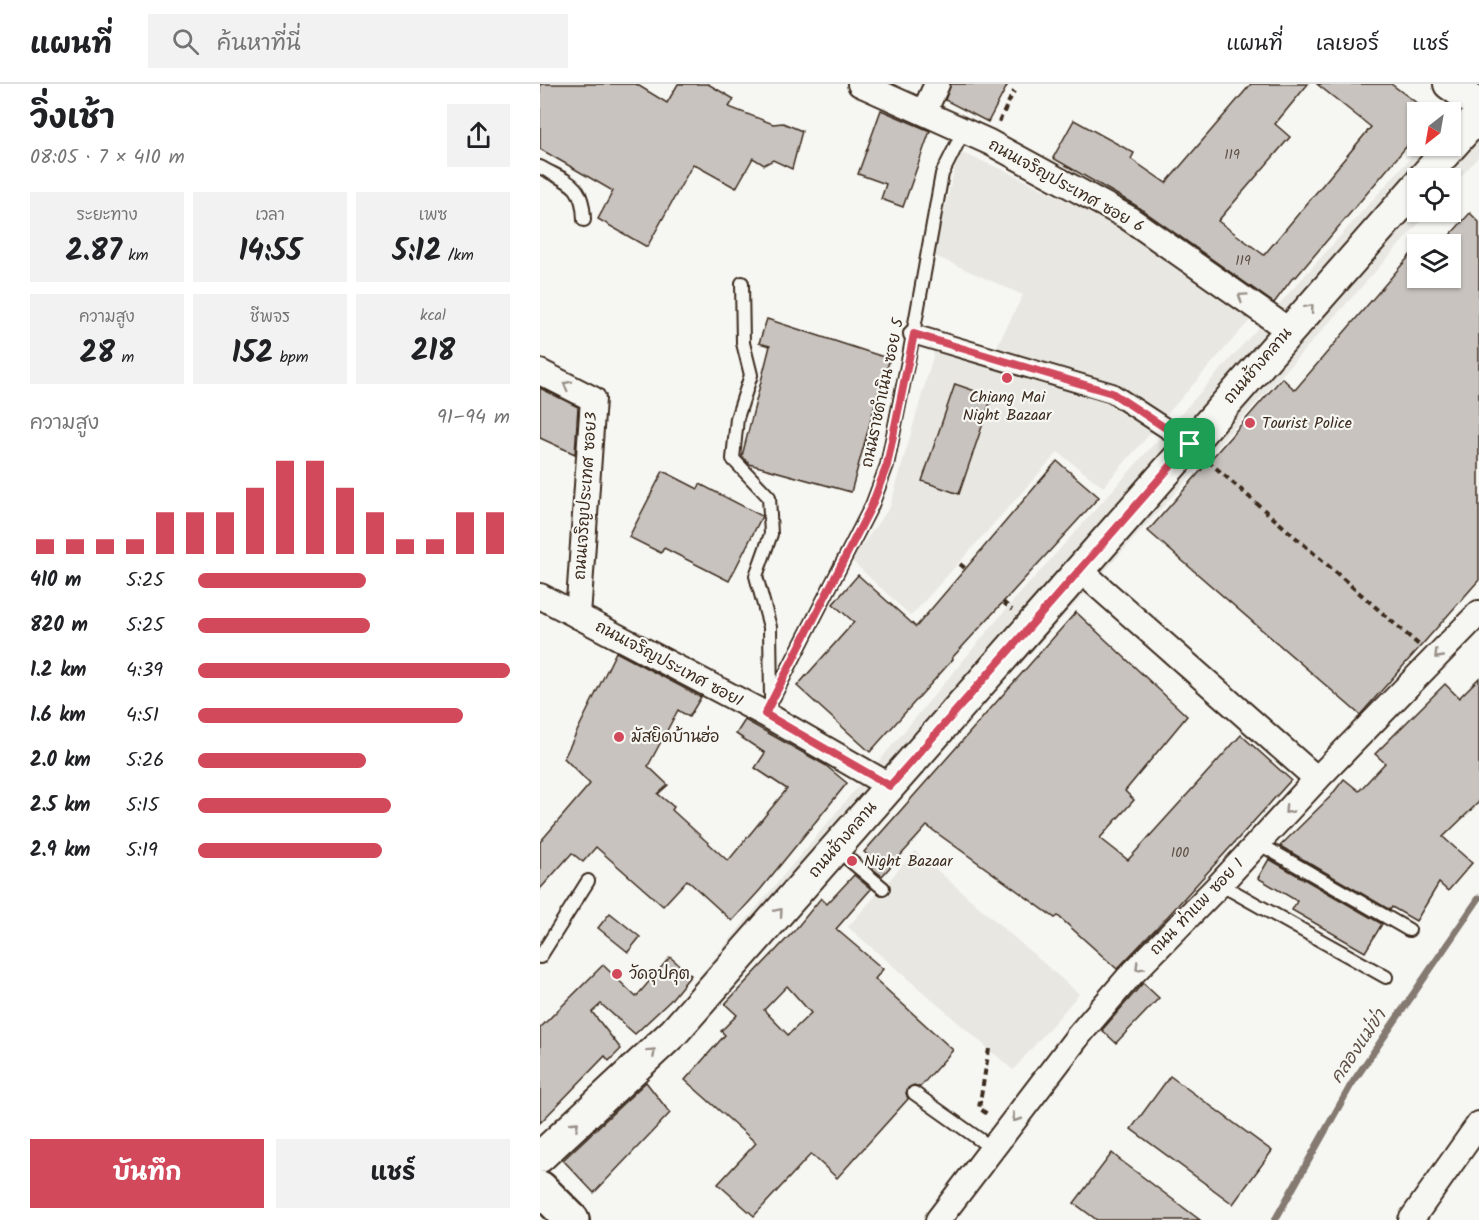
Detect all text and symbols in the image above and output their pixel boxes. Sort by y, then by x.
search box [148,14,568,68]
text: แผนที่ [30,23,112,68]
icon: search [169,25,202,58]
text: ค้นหาที่นี่ [217,27,301,62]
text: แผนที่ [1226,28,1283,61]
text: เลเยอร์ [1316,28,1379,61]
text: แชร์ [1412,28,1449,61]
text: วิ่งเช้า [30,93,115,146]
north arrow [1407,102,1461,156]
map controls [1407,102,1461,288]
button: share [447,104,510,167]
street label: ถนนเจริญประเทศ ซอย 6 [984,133,1148,239]
text: 08:05 · 7 × 410 m [30,142,185,174]
house number: 119 [1224,144,1240,166]
button: locate [1407,168,1461,222]
text: ระยะทาง [76,203,138,228]
text: เวลา [255,203,285,228]
text: เพซ [419,203,447,228]
text: 2.87 [65,228,122,276]
text: 14:55 [238,228,302,276]
text: 5:12 [392,228,441,276]
button: layers [1407,234,1461,288]
text: km [122,243,149,268]
text: /km [441,243,474,268]
house number: 119 [1235,250,1251,272]
one-way arrow [1238,293,1249,304]
text: kcal [420,303,446,328]
one-way arrow [1303,304,1314,315]
text: ความสูง [79,305,135,330]
text: ชีพจร [250,305,290,330]
street label: ถนนราชดำเนิน ซอย 5 [855,315,911,470]
street label: ถนนช้างคลาน [1218,322,1299,410]
text: 218 [411,328,455,376]
text: 28 [80,330,115,378]
text: 152 [232,330,273,378]
text: m [115,345,134,370]
text: bpm [273,345,308,370]
marker: Chiang Mai Night Bazaar [1000,371,1014,385]
one-way arrow [562,381,573,393]
place label: Chiang Mai Night Bazaar [963,385,1053,428]
text: 91–94 m [437,402,510,434]
text: ความสูง [30,408,99,440]
street label: ถนนเจริญประเทศ ซอย3 [568,411,604,581]
place label: Tourist Police [1262,411,1352,436]
marker: Tourist Police [1243,416,1257,430]
pin [1164,418,1215,469]
icon: arrive [1173,427,1206,460]
text: 410 m [30,565,81,597]
text: 5:25 [126,565,164,597]
text: 820 m [30,610,88,642]
text: 5:25 [126,610,164,642]
street label: ถนนเจริญประเทศ ซอย1 [591,614,747,714]
one-way arrow [1434,648,1445,658]
text: 1.2 km [30,655,86,687]
text: 4:39 [126,655,163,687]
text: 1.6 km [30,700,86,732]
text: 4:51 [126,700,159,732]
place label: มัสยิดบ้านฮ่อ [631,725,720,750]
marker: มัสยิดบ้านฮ่อ [612,730,626,744]
text: 2.0 km [30,745,91,777]
text: 5:26 [126,745,164,777]
text: 2.5 km [30,790,90,822]
text: 5:15 [126,790,159,822]
street label: ถนนช้างคลาน [803,796,884,884]
one-way arrow [1284,804,1295,814]
text: 2.9 km [30,835,90,867]
text: 5:19 [126,835,158,867]
house number: 100 [1171,842,1189,864]
place label: Night Bazaar [864,849,954,874]
street label: ถนน ท่าแพ ซอย 1 [1144,853,1250,961]
marker: Night Bazaar [845,854,859,868]
one-way arrow [772,908,783,919]
one-way arrow [1135,960,1146,970]
place label: วัดอุปคุต [629,962,690,987]
marker: วัดอุปคุต [610,967,624,981]
water label: คลองแม่ข่า [1323,1003,1395,1090]
one-way arrow [645,1049,656,1060]
one-way arrow [1012,1111,1023,1122]
one-way arrow [567,1121,578,1132]
button: บันทึก [30,1139,264,1208]
button: แชร์ [276,1139,510,1208]

